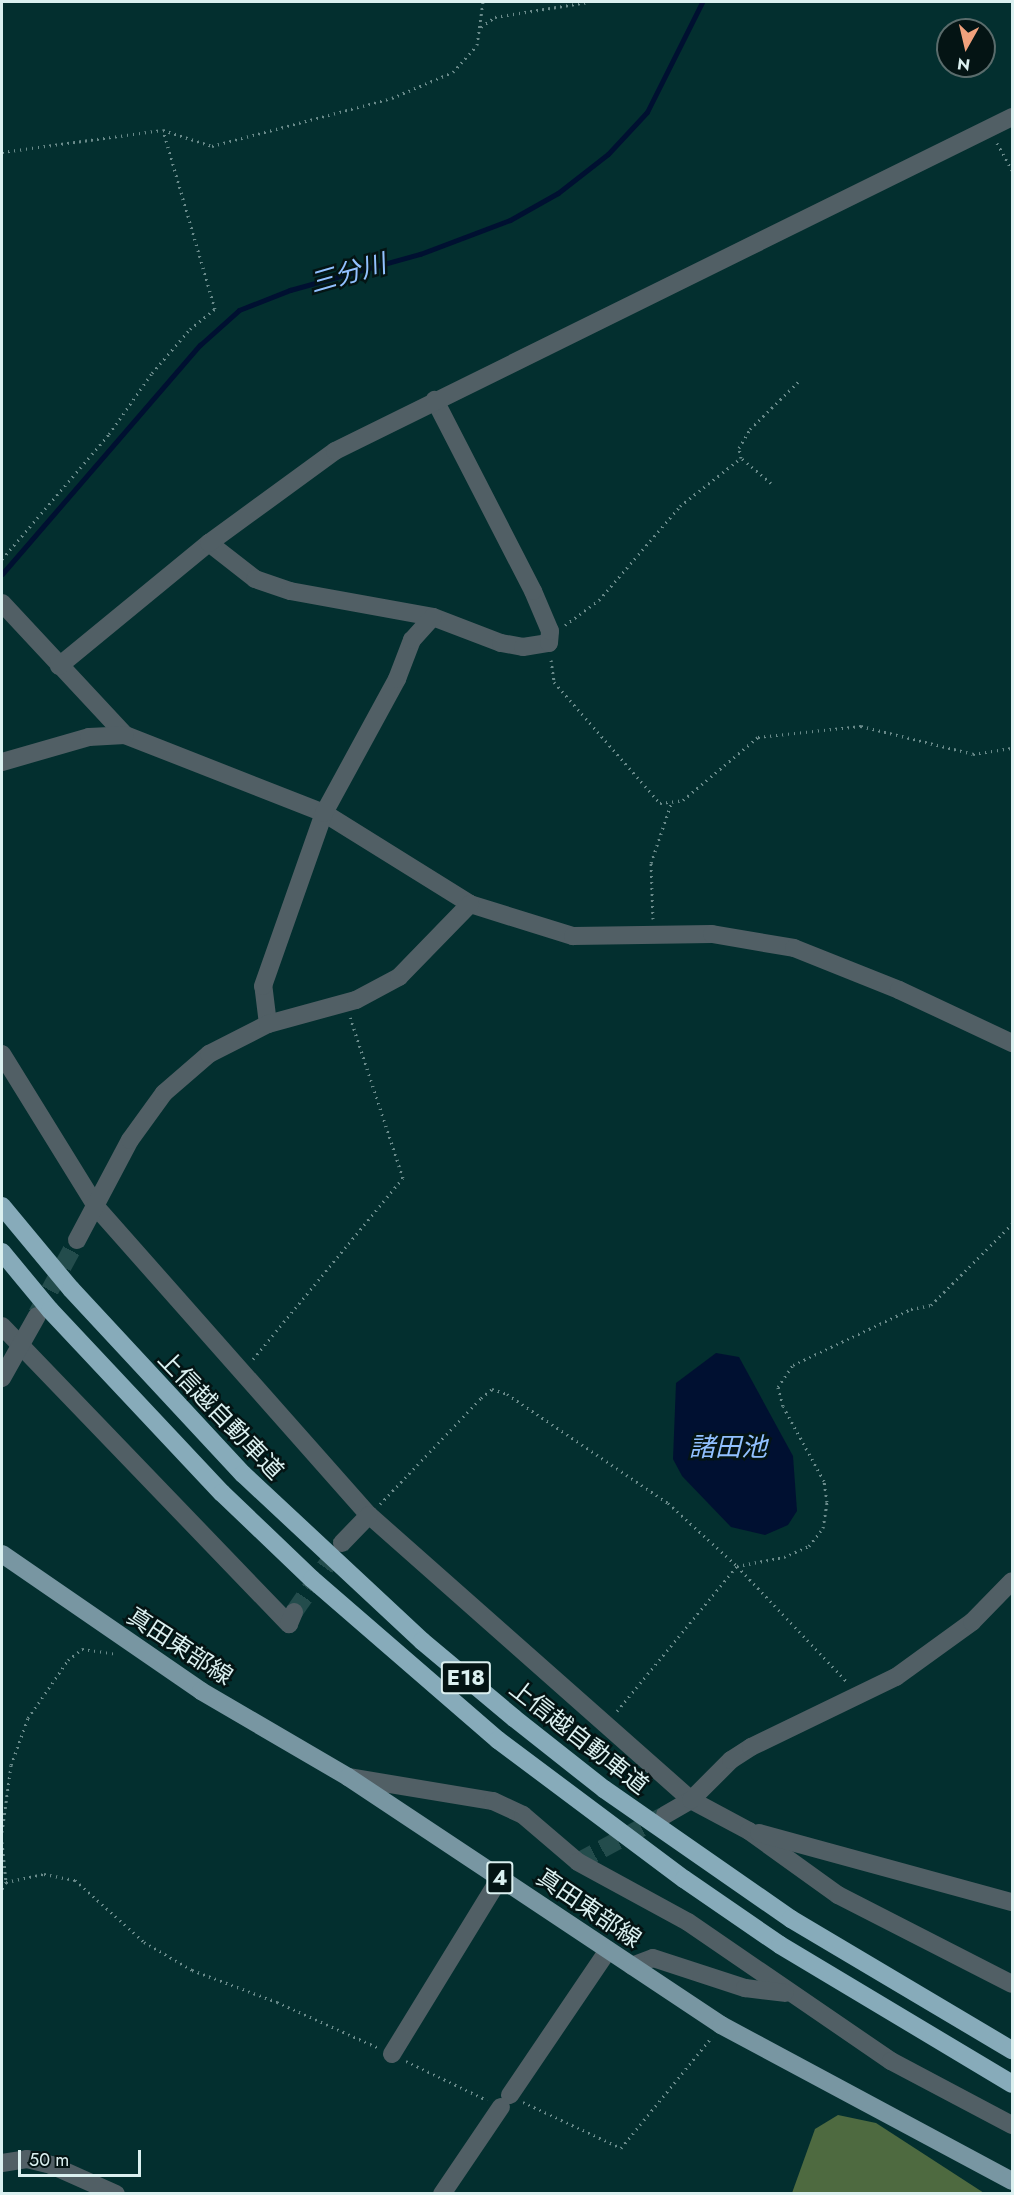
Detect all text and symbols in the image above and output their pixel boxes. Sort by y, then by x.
north arrow [936,18,996,78]
text: N [956,52,972,77]
water label: 三分川 [306,248,390,300]
street label: 上信越自動車道 [152,1345,290,1485]
water label: 諸田池 [689,1432,767,1464]
street label: 真田東部線 [122,1601,238,1691]
road number: E18 [440,1659,492,1697]
street label: 上信越自動車道 [504,1674,654,1800]
road number: 4 [485,1859,515,1897]
street label: 真田東部線 [531,1863,647,1953]
scale bar [21,2138,144,2176]
text: 50 m [29,2147,69,2173]

